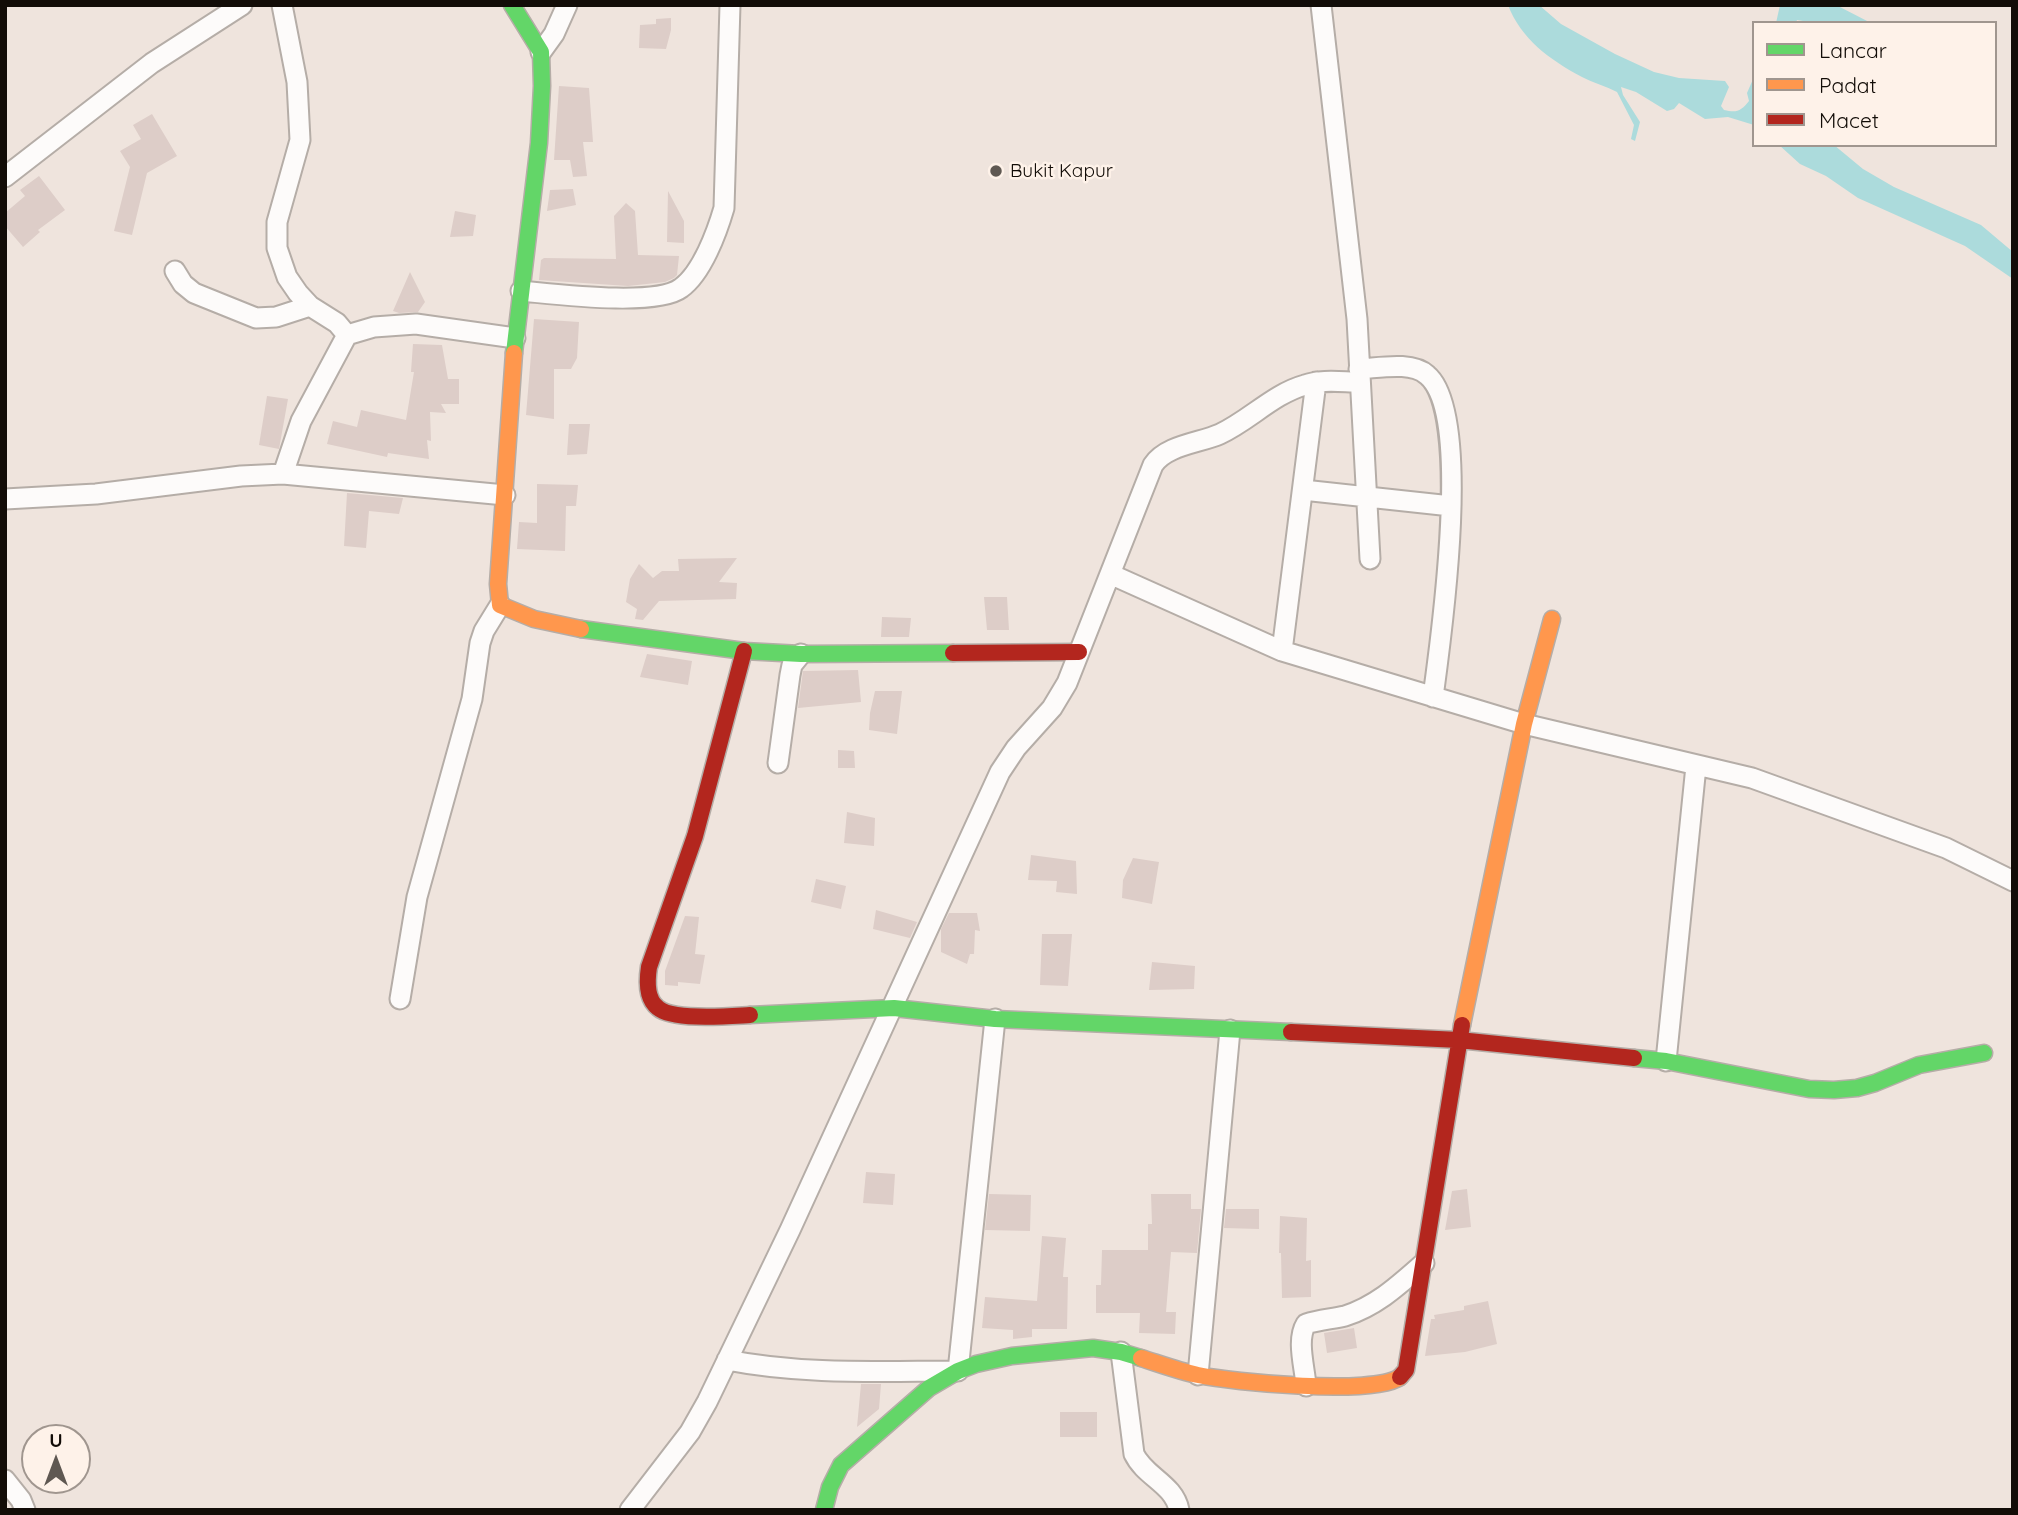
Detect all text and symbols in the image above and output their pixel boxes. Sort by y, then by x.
legend [1752,21,1997,147]
text: Lancar [1819,37,1887,63]
text: Padat [1819,72,1877,98]
text: Macet [1819,107,1879,133]
place label: Bukit Kapur [1010,160,1113,182]
marker: Bukit Kapur [988,163,1004,179]
north arrow [21,1424,91,1494]
text: U [49,1428,63,1452]

